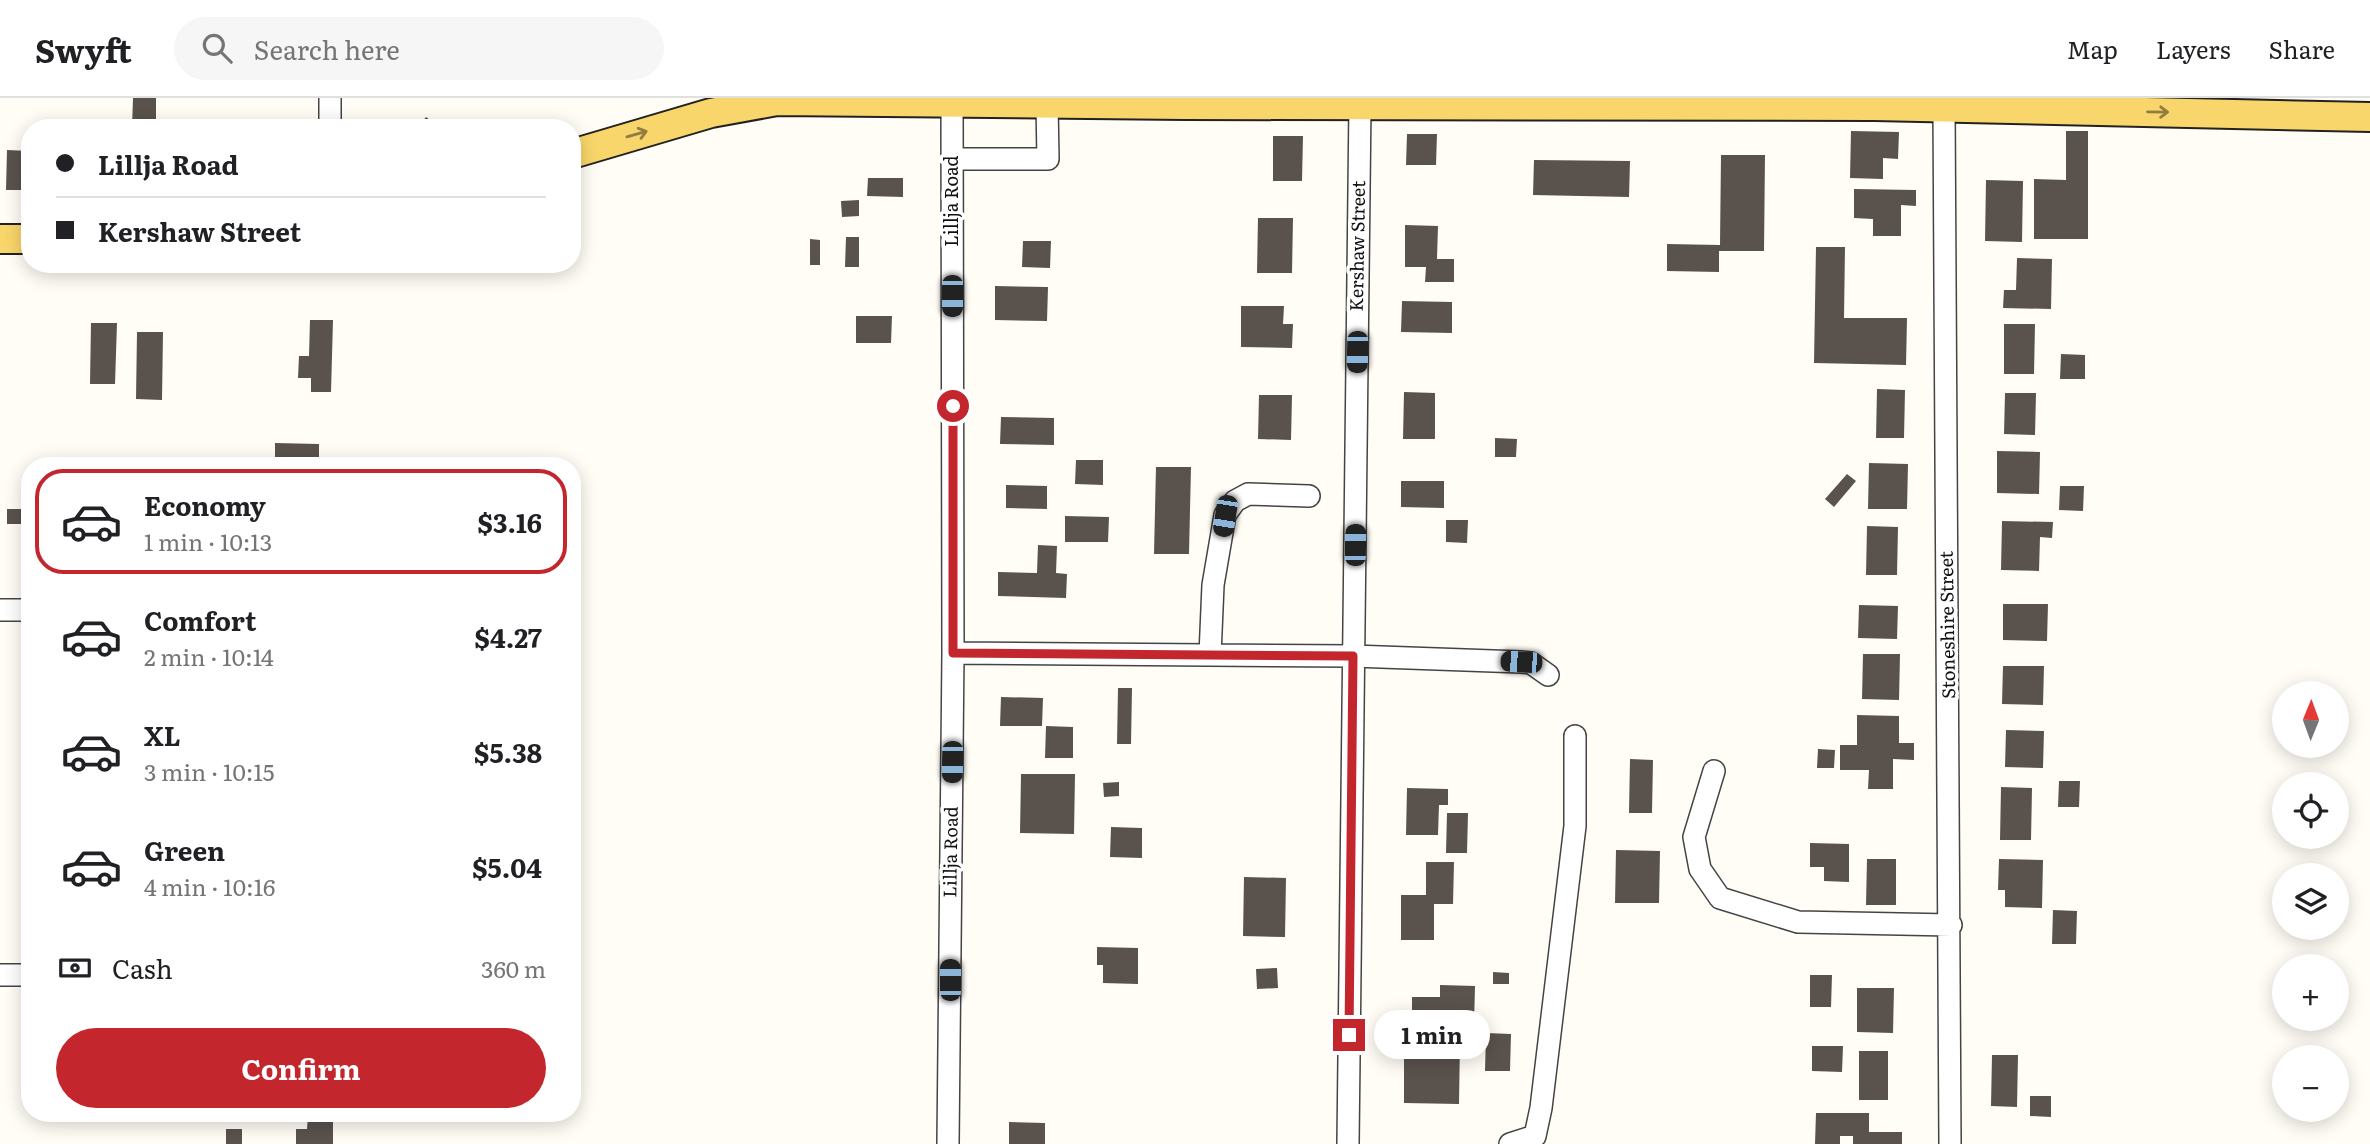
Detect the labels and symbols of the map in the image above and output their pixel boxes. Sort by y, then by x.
one-way arrow [2146,105,2169,119]
one-way arrow [626,127,648,140]
street label: Lillja Road [937,155,964,247]
street label: Kershaw Street [1342,180,1371,311]
car [942,275,963,317]
car [1347,331,1368,373]
route start [937,390,969,422]
car [1212,494,1239,538]
car [1345,524,1366,566]
street label: Stoneshire Street [1932,550,1961,699]
car [1500,650,1543,674]
north arrow [2272,681,2348,758]
car [942,741,963,783]
street label: Lillja Road [935,806,964,898]
car [940,959,961,1001]
callout: 1 min [1374,1010,1489,1060]
route end [1333,1019,1365,1051]

